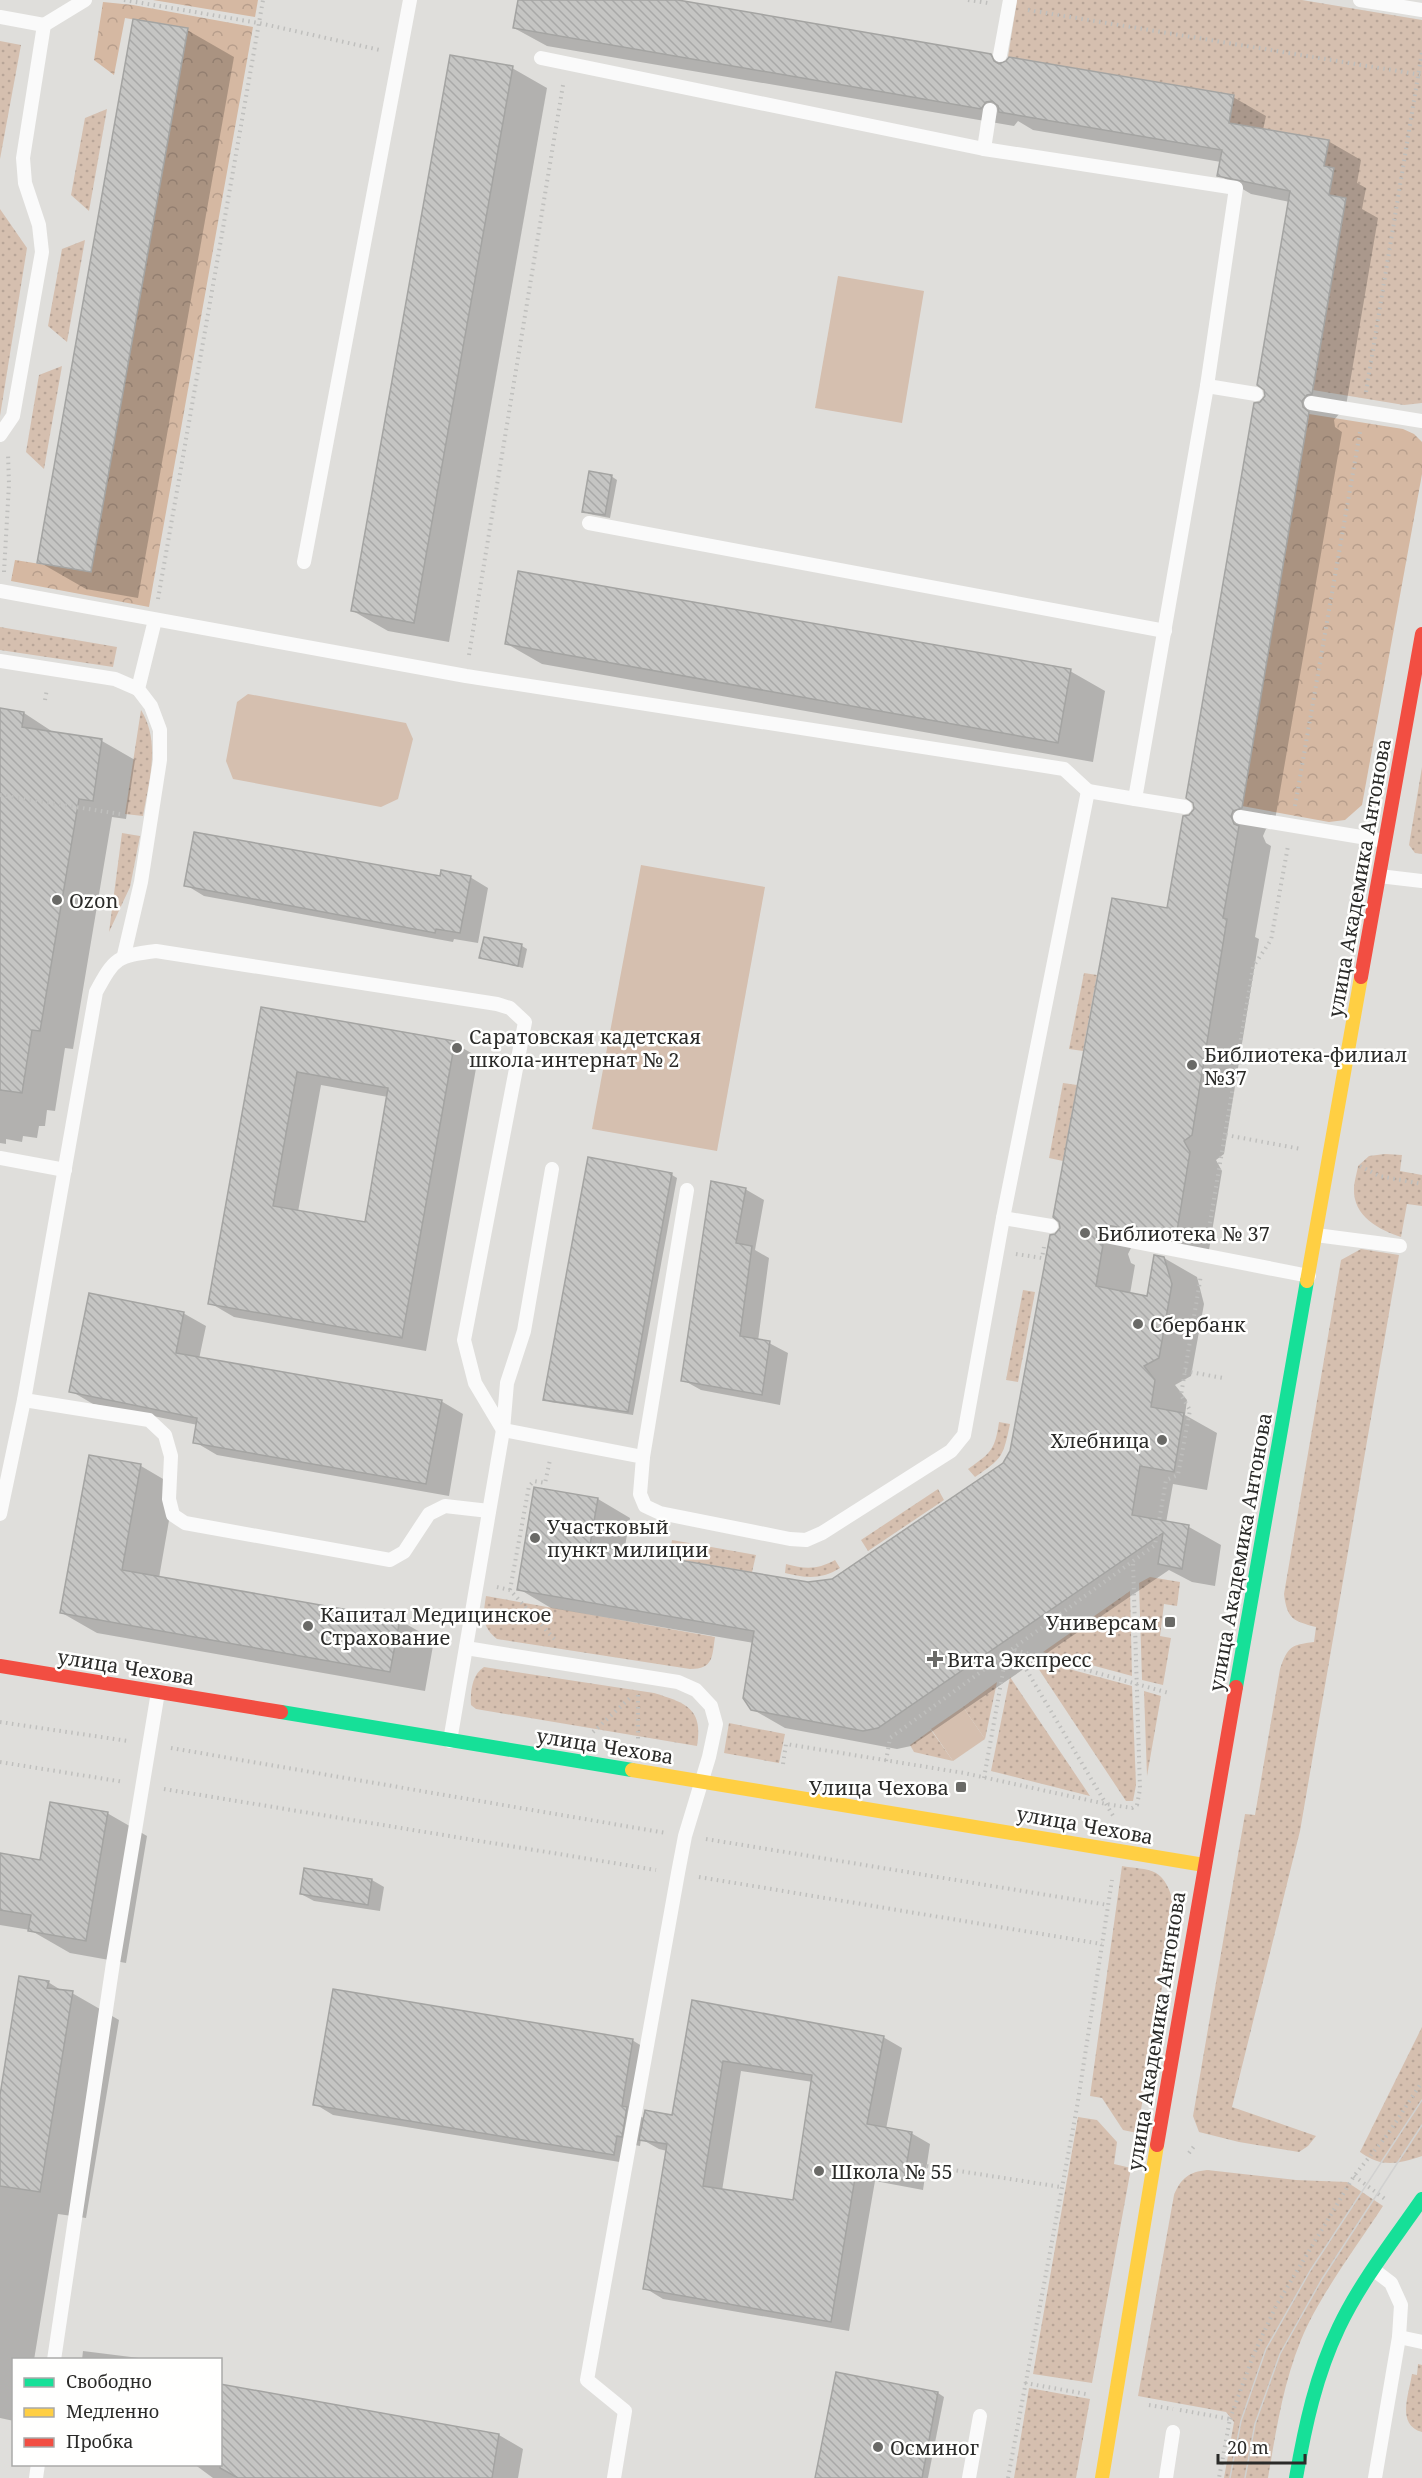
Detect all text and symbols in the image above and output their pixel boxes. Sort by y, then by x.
street label: улица Академика Антонова [1321,736,1397,1020]
place label: Ozon [69,887,119,914]
marker: Ozon [50,893,64,907]
place label: Саратовская кадетская школа-интернат № 2 [469,1023,701,1073]
marker: Саратовская кадетская школа-интернат № 2 [450,1041,464,1055]
place label: Библиотека-филиал №37 [1204,1041,1407,1091]
marker: Библиотека-филиал №37 [1185,1058,1199,1072]
place label: Библиотека № 37 [1097,1220,1270,1247]
marker: Библиотека № 37 [1078,1226,1092,1240]
place label: Сбербанк [1150,1311,1246,1338]
marker: Сбербанк [1131,1317,1145,1331]
street label: улица Академика Антонова [1202,1410,1278,1694]
place label: Хлебница [1051,1427,1150,1454]
marker: Хлебница [1155,1433,1169,1447]
place label: Участковый пункт милиции [547,1513,709,1563]
marker: Участковый пункт милиции [528,1531,542,1545]
place label: Капитал Медицинское Страхование [320,1601,551,1651]
place label: Универсам [1046,1609,1158,1636]
marker: Универсам [1163,1615,1177,1629]
marker: Капитал Медицинское Страхование [301,1619,315,1633]
street label: улица Чехова [56,1643,196,1691]
place label: Вита Экспресс [947,1646,1091,1673]
marker: Вита Экспресс [928,1652,942,1666]
street label: улица Чехова [535,1722,675,1770]
place label: Улица Чехова [809,1774,949,1801]
marker: Улица Чехова [954,1780,968,1794]
street label: улица Чехова [1015,1800,1155,1850]
street label: улица Академика Антонова [1121,1889,1191,2173]
place label: Школа № 55 [831,2158,953,2185]
marker: Школа № 55 [812,2164,826,2178]
legend [12,2358,222,2466]
text: Свободно [66,2369,152,2393]
text: Медленно [66,2399,159,2423]
scale bar [1218,2427,1305,2465]
text: Пробка [66,2429,133,2453]
place label: Осминог [890,2434,979,2461]
text: 20 m [1227,2435,1269,2459]
marker: Осминог [871,2440,885,2454]

